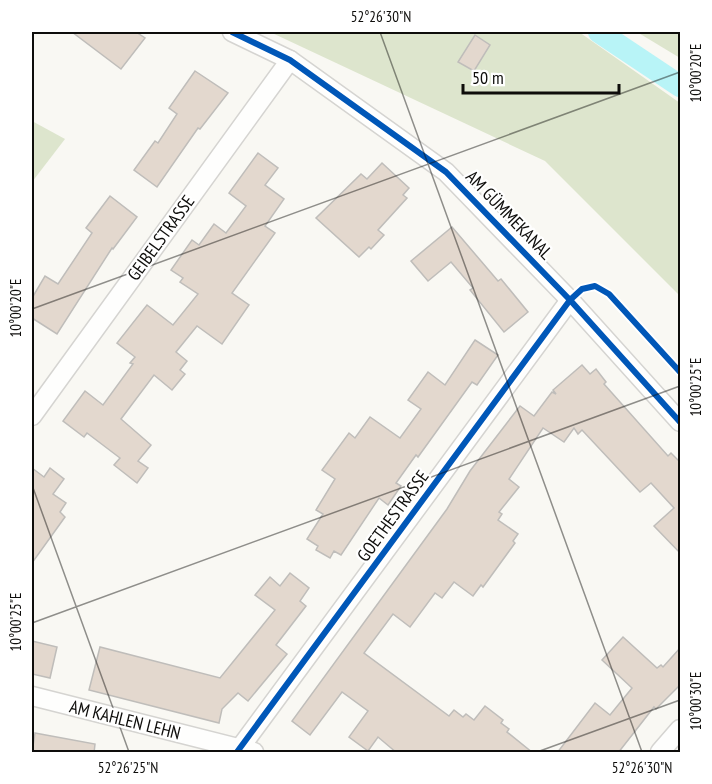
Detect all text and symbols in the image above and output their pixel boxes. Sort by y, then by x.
text: 52°26'30"N [351,7,411,26]
text: 10°00'20"E [686,43,705,103]
scale bar [463,57,619,95]
text: 50 m [472,66,504,89]
street label: AM GÜMMEKANAL [461,165,558,264]
street label: GEIBELSTRASSE [122,190,199,285]
text: 10°00'20"E [6,278,25,338]
text: 10°00'25"E [686,357,705,417]
street label: GOETHESTRASSE [352,465,433,566]
text: 10°00'25"E [6,592,25,652]
text: 10°00'30"E [686,671,705,731]
street label: AM KAHLEN LEHN [67,695,183,744]
text: 52°26'25"N [98,758,158,777]
text: 52°26'30"N [612,758,672,777]

